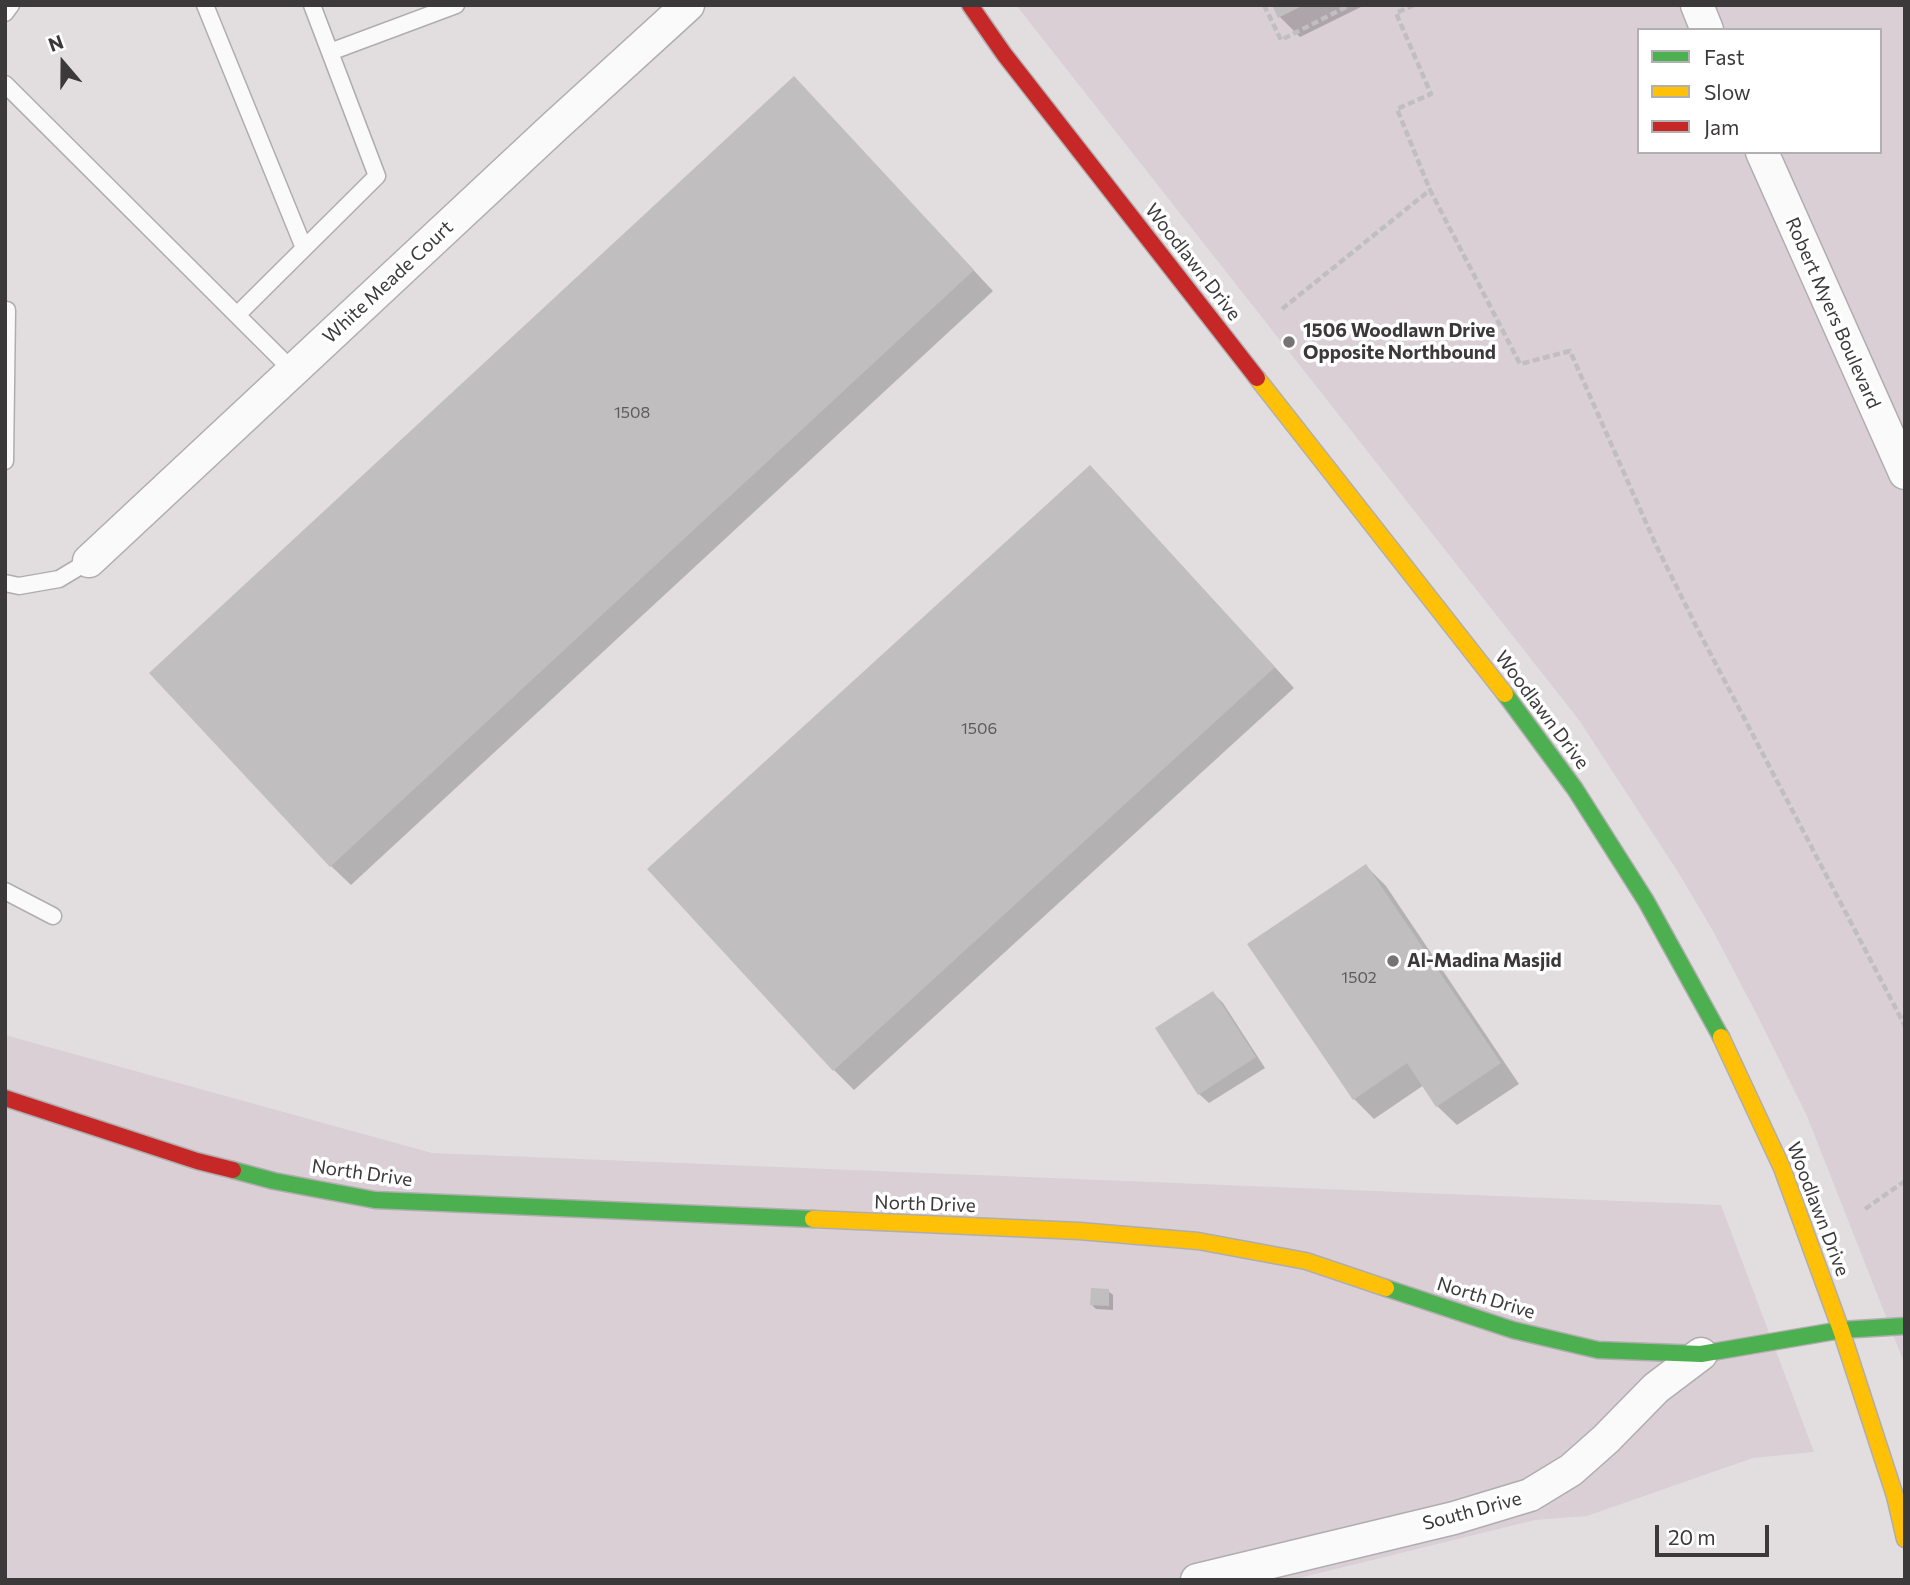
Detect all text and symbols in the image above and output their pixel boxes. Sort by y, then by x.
north arrow [28,28,98,98]
legend [1637,28,1882,154]
text: N [45,30,66,56]
text: Fast [1704,44,1745,69]
text: Slow [1704,79,1751,104]
text: Jam [1704,114,1739,139]
street label: Woodlawn Drive [1140,199,1246,325]
street label: Robert Myers Boulevard [1781,214,1885,412]
street label: White Meade Court [318,216,458,348]
place label: 1506 Woodlawn Drive Opposite Northbound [1303,320,1496,364]
marker: 1506 Woodlawn Drive Opposite Northbound [1281,334,1297,350]
house number: 1508 [614,403,650,423]
street label: Woodlawn Drive [1490,646,1594,774]
house number: 1506 [961,719,997,739]
place label: Al-Madina Masjid [1407,950,1562,972]
marker: Al-Madina Masjid [1385,953,1401,969]
house number: 1502 [1341,968,1377,988]
street label: Woodlawn Drive [1782,1139,1854,1279]
street label: North Drive [310,1155,414,1191]
street label: North Drive [874,1191,976,1217]
street label: North Drive [1434,1272,1538,1324]
street label: South Drive [1420,1487,1524,1535]
scale bar [1658,1512,1772,1556]
text: 20 m [1668,1524,1716,1549]

